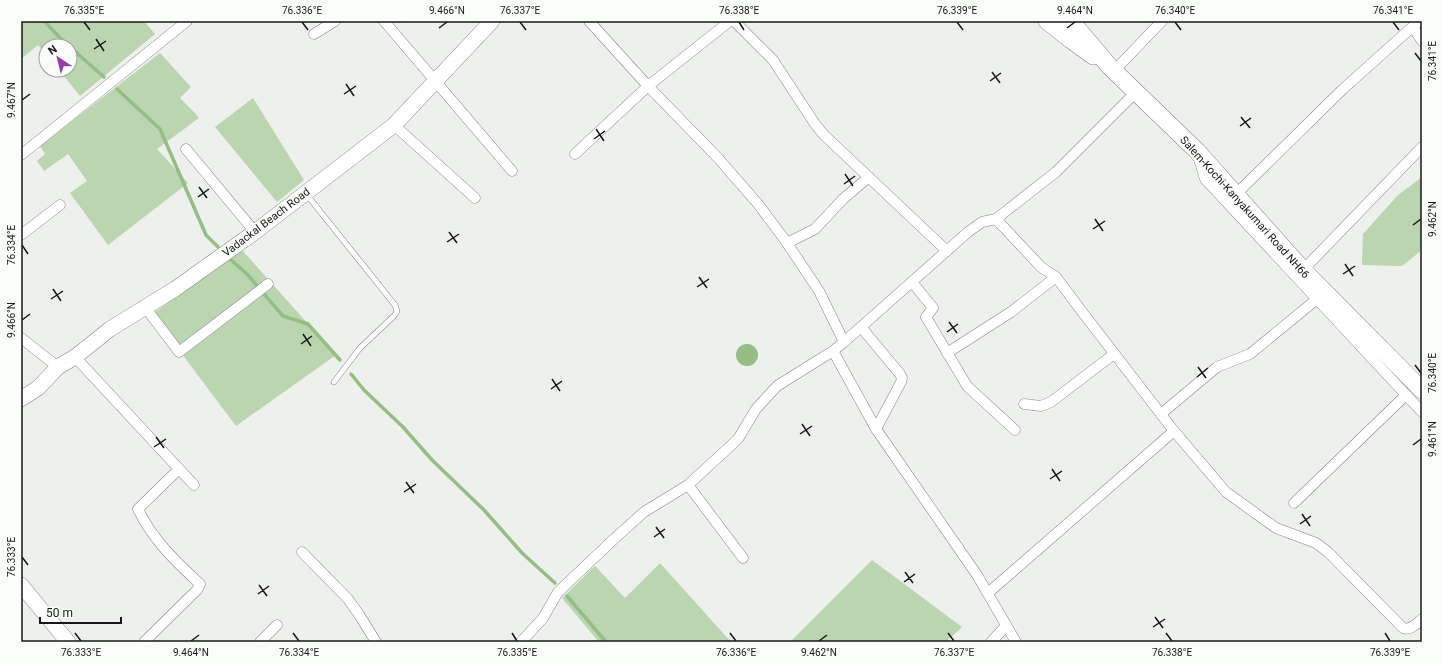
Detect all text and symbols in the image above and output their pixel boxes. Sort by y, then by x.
text: 76.335°E [64,5,104,16]
text: 76.336°E [282,5,322,16]
text: 9.466°N [429,5,465,16]
text: 76.337°E [500,5,540,16]
text: 76.338°E [719,5,759,16]
text: 76.339°E [937,5,977,16]
text: 9.464°N [1057,5,1093,16]
text: 76.340°E [1155,5,1195,16]
text: 76.341°E [1373,5,1413,16]
north arrow [38,38,78,78]
text: 76.341°E [1427,41,1438,81]
text: N [46,43,60,58]
text: 9.467°N [6,82,17,118]
street label: Salem-Kochi-Kanyakumari Road NH66 [1177,134,1312,281]
street label: Vadackal Beach Road [220,185,313,260]
text: 9.462°N [1427,201,1438,237]
text: 76.334°E [6,225,17,265]
text: 9.466°N [6,302,17,338]
text: 76.340°E [1427,353,1438,393]
text: 9.461°N [1427,421,1438,457]
text: 76.333°E [6,537,17,577]
scale bar [40,599,121,625]
text: 50 m [46,606,73,620]
text: 76.333°E [61,647,101,658]
text: 9.464°N [173,647,209,658]
text: 76.334°E [279,647,319,658]
text: 76.335°E [497,647,537,658]
text: 76.336°E [716,647,756,658]
text: 9.462°N [801,647,837,658]
text: 76.337°E [934,647,974,658]
text: 76.338°E [1152,647,1192,658]
text: 76.339°E [1370,647,1410,658]

